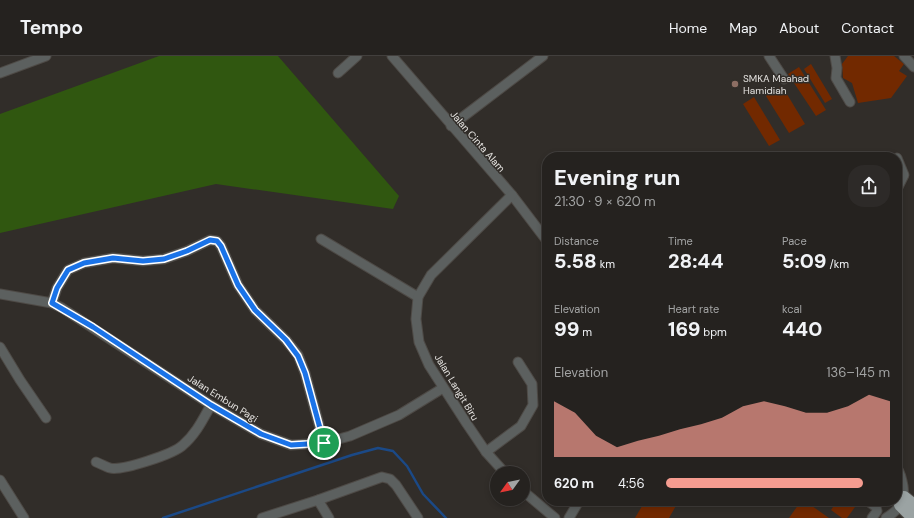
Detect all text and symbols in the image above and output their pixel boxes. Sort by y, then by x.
text: Tempo [20,15,83,40]
text: Home [669,19,707,37]
text: Map [729,19,757,37]
text: About [779,19,819,37]
text: Contact [841,19,894,37]
place label: SMKA Maahad Hamidiah [743,72,809,97]
marker: SMKA Maahad Hamidiah [730,79,740,89]
street label: Jalan Cinta Alam [447,108,508,175]
text: Evening run [554,163,680,192]
button: share [848,165,890,207]
text: 21:30 · 9 × 620 m [554,193,656,210]
text: Distance [554,234,599,248]
text: Time [668,234,693,248]
text: Pace [782,234,807,248]
text: 5.58 [554,248,597,274]
text: 28:44 [668,248,724,274]
text: 5:09 [782,248,826,274]
text: km [597,257,615,271]
text: /km [826,257,849,271]
text: Elevation [554,302,600,316]
text: Heart rate [668,302,719,316]
text: kcal [782,302,802,316]
text: 99 [554,316,579,342]
text: 169 [668,316,700,342]
text: 440 [782,316,822,342]
text: m [579,325,592,339]
text: bpm [700,325,727,339]
street label: Jalan Langit Biru [432,352,482,423]
text: Elevation [554,364,608,381]
text: 136–145 m [826,364,890,381]
street label: Jalan Embun Pagi [185,372,260,425]
pin [307,426,341,460]
icon: arrive [313,432,335,454]
north arrow [490,466,530,506]
map controls [490,466,530,506]
text: 620 m [554,475,594,492]
text: 4:56 [618,475,645,492]

